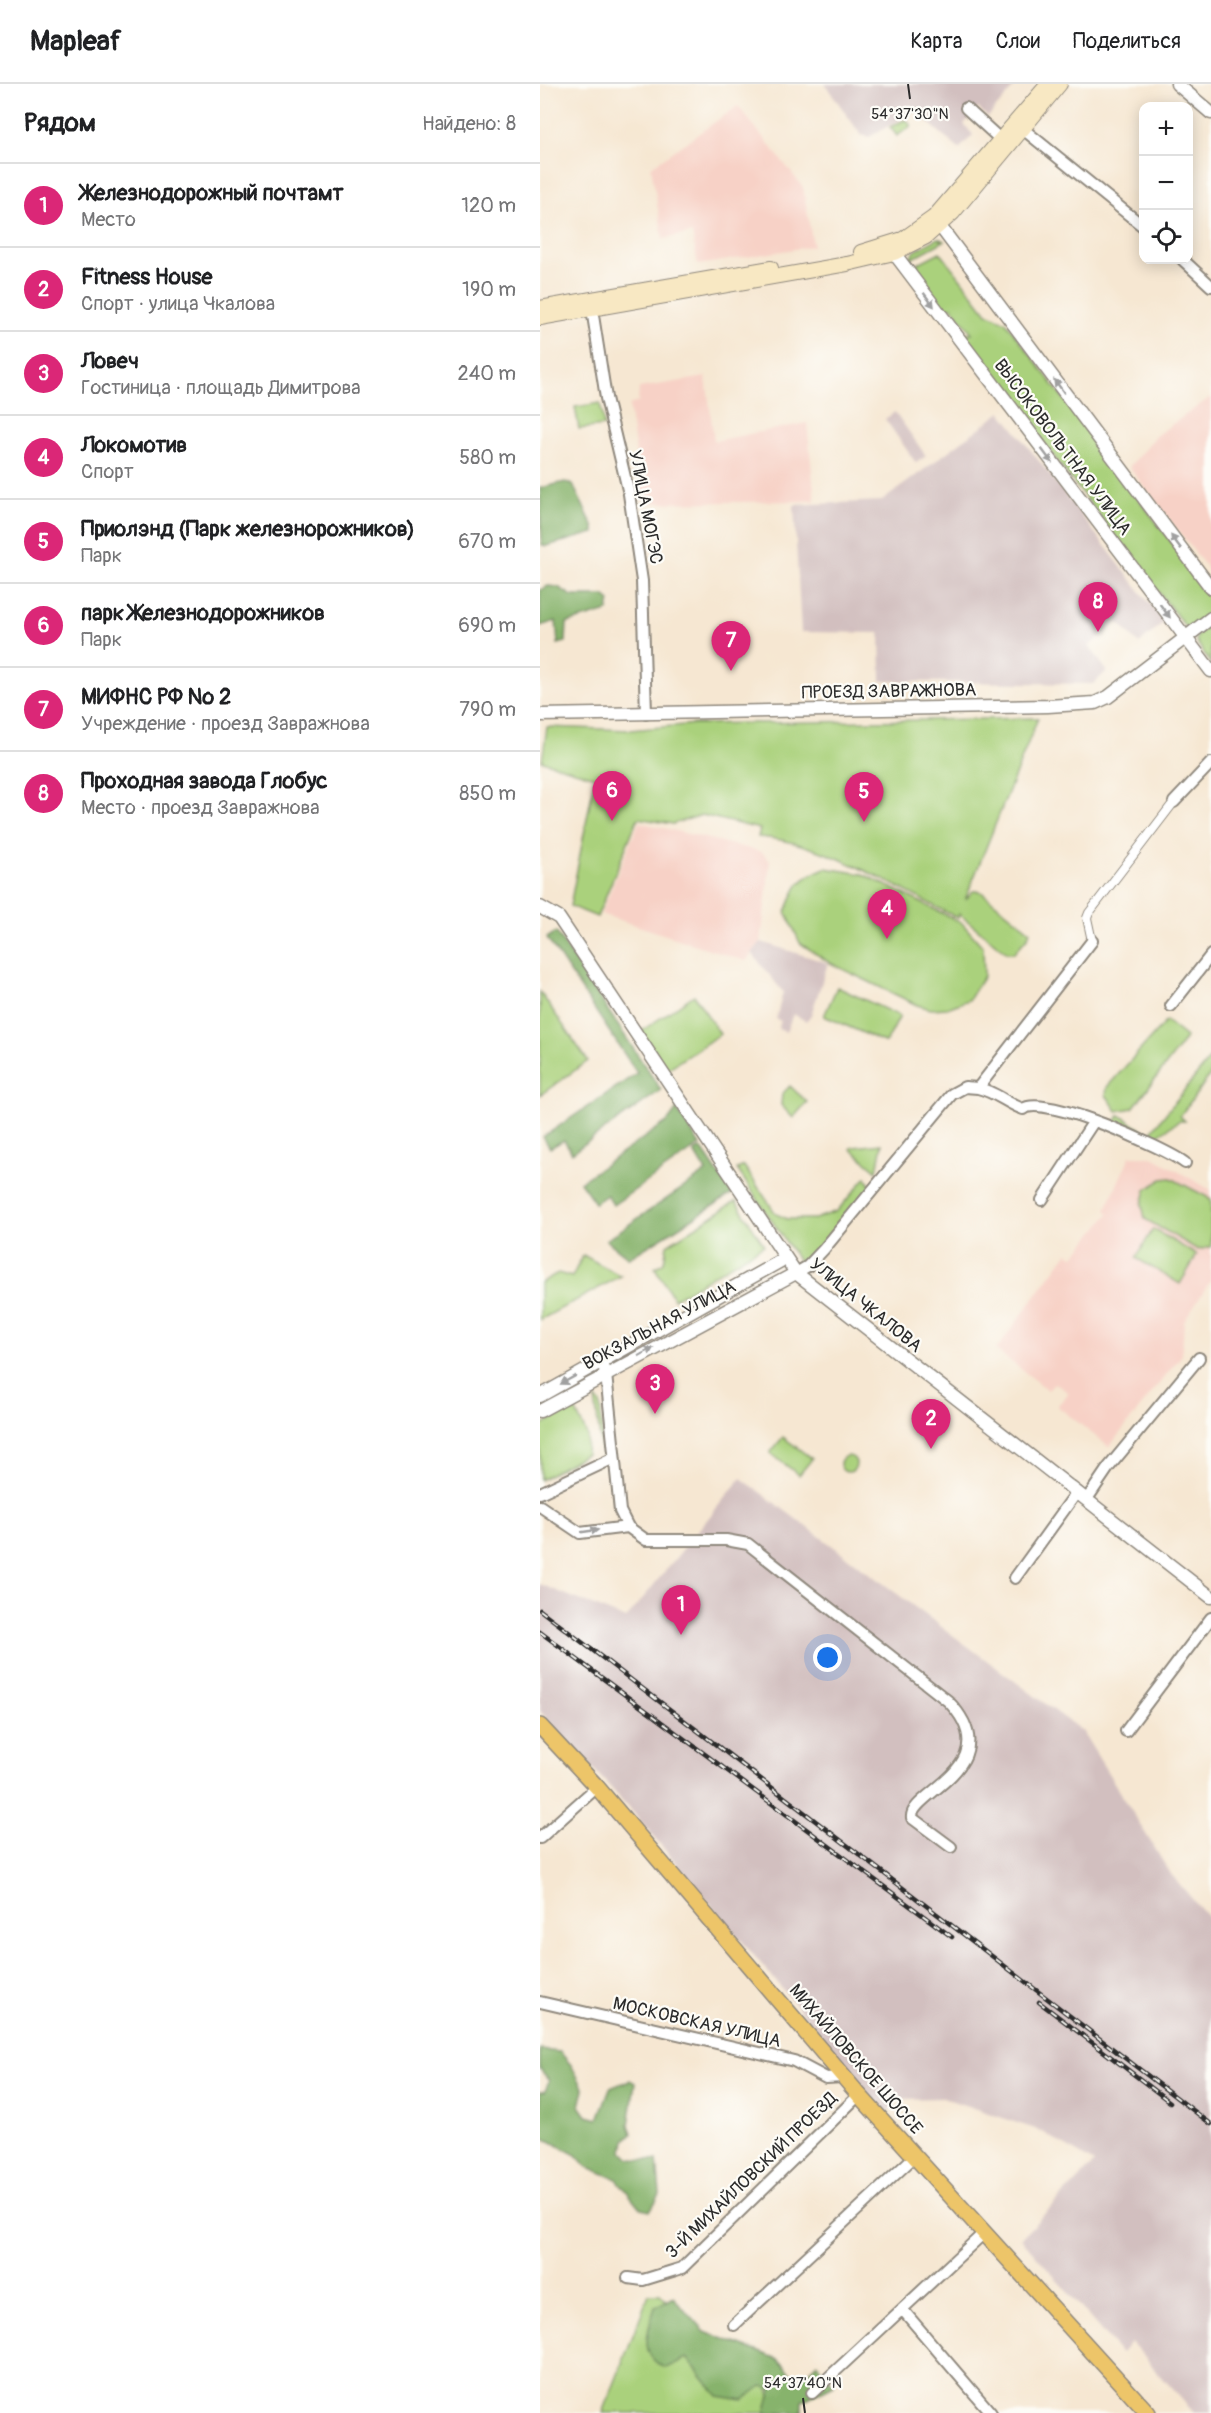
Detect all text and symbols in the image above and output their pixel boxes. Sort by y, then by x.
text: Mapleaf [30,24,121,59]
text: Карта [910,28,962,55]
text: Слои [995,28,1040,55]
text: Поделиться [1073,28,1181,55]
map controls [1139,102,1193,264]
button: + [1139,102,1193,156]
text: 54°37'30"N [871,105,949,124]
text: Рядом [24,107,96,139]
text: Найдено: 8 [422,111,516,136]
button: − [1139,156,1193,210]
text: Железнодорожный почтамт [81,179,344,207]
text: 1 [40,193,47,218]
text: 120 m [461,193,516,218]
text: Место [81,207,136,232]
button: locate [1139,210,1193,264]
text: Fitness House [81,263,212,291]
text: 2 [38,277,49,302]
text: 190 m [462,277,516,302]
text: Спорт · улица Чкалова [81,291,275,316]
one-way arrow [922,293,934,308]
text: Ловеч [81,347,139,375]
street label: ВЫСОКОВОЛЬТНАЯ УЛИЦА [989,355,1137,540]
text: 3 [38,361,49,386]
text: 240 m [457,361,516,386]
text: Гостиница · площадь Димитрова [81,375,361,400]
one-way arrow [1053,378,1065,394]
text: Локомотив [81,431,187,459]
text: 4 [38,445,49,470]
text: 580 m [459,445,516,470]
street label: УЛИЦА МОГЭС [623,448,668,566]
one-way arrow [1040,448,1052,463]
text: Спорт [81,459,134,484]
text: Приолэнд (Парк железнорожников) [81,515,415,543]
text: 5 [38,529,49,554]
text: 670 m [458,529,516,554]
one-way arrow [1170,534,1182,550]
text: Парк [81,543,122,568]
pin: 8 [1078,582,1118,632]
text: парк Железнодорожников [81,599,325,627]
one-way arrow [1159,603,1171,618]
text: 6 [38,613,49,638]
text: 690 m [458,613,516,638]
pin: 7 [712,622,750,671]
text: Парк [81,627,122,652]
street label: ПРОЕЗД ЗАВРАЖНОВА [801,678,977,705]
text: МИФНС РФ № 2 [81,683,231,711]
text: 7 [38,697,49,722]
text: 790 m [459,697,516,722]
text: Учреждение · проезд Завражнова [81,711,370,736]
text: Проходная завода Глобус [81,767,328,795]
pin: 6 [592,772,632,821]
pin: 5 [844,772,884,822]
text: 8 [38,781,49,806]
text: 850 m [459,781,516,806]
text: Место · проезд Завражнова [81,795,320,820]
pin: 4 [868,890,906,939]
street label: УЛИЦА ЧКАЛОВА [805,1253,927,1358]
street label: ВОКЗАЛЬНАЯ УЛИЦА [579,1275,740,1376]
one-way arrow [638,1347,655,1357]
pin: 3 [636,1364,674,1414]
one-way arrow [559,1375,576,1385]
pin: 2 [912,1400,950,1449]
one-way arrow [580,1527,599,1536]
pin: 1 [662,1586,700,1635]
your location [813,1643,842,1672]
street label: МИХАЙЛОВСКОЕ ШОССЕ [784,1979,927,2139]
street label: МОСКОВСКАЯ УЛИЦА [611,1992,783,2053]
street label: 3-Й МИХАЙЛОВСКИЙ ПРОЕЗД [661,2087,842,2263]
text: 54°37'40"N [764,2374,842,2393]

